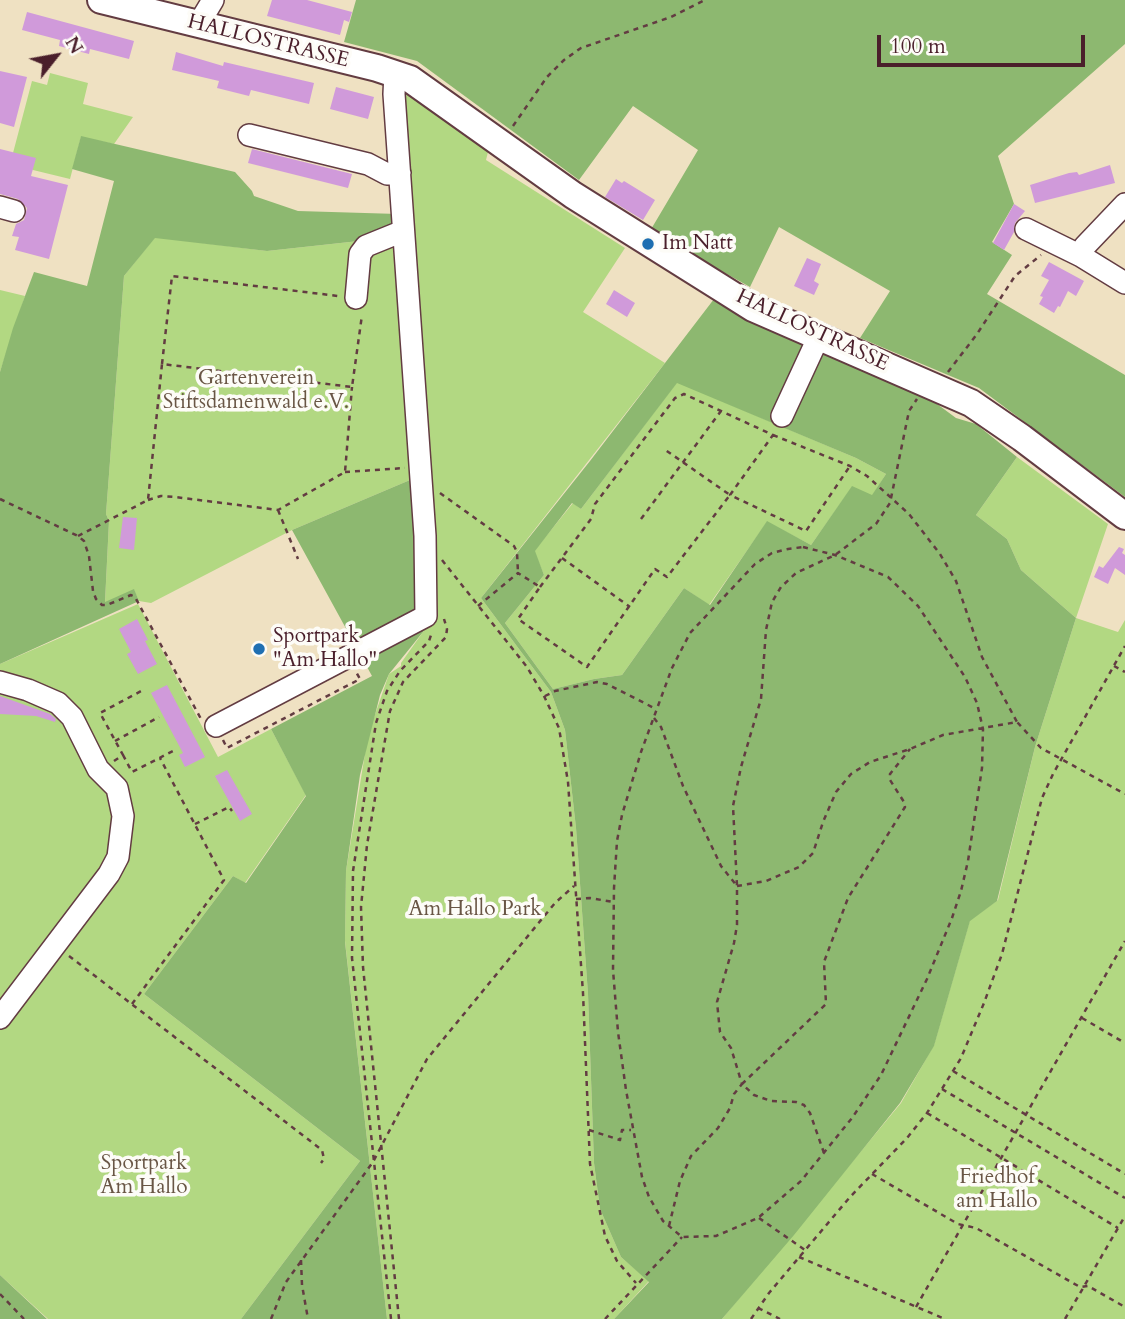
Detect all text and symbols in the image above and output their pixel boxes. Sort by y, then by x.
street label: HALLOSTRASSE [185,10,351,74]
north arrow [21,21,91,91]
scale bar [880,21,1088,65]
text: N [59,31,89,59]
text: 100 m [890,32,946,61]
place label: Im Natt [662,231,733,257]
marker: Im Natt [640,236,656,252]
street label: HALLOSTRASSE [732,285,892,377]
park label: Gartenverein Stiftsdamenwald e.V. [163,366,349,416]
place label: Sportpark "Am Hallo" [273,624,377,674]
marker: Sportpark "Am Hallo" [251,641,267,657]
park label: Am Hallo Park [408,897,542,923]
park label: Sportpark Am Hallo [100,1151,188,1201]
park label: Friedhof am Hallo [956,1165,1038,1215]

